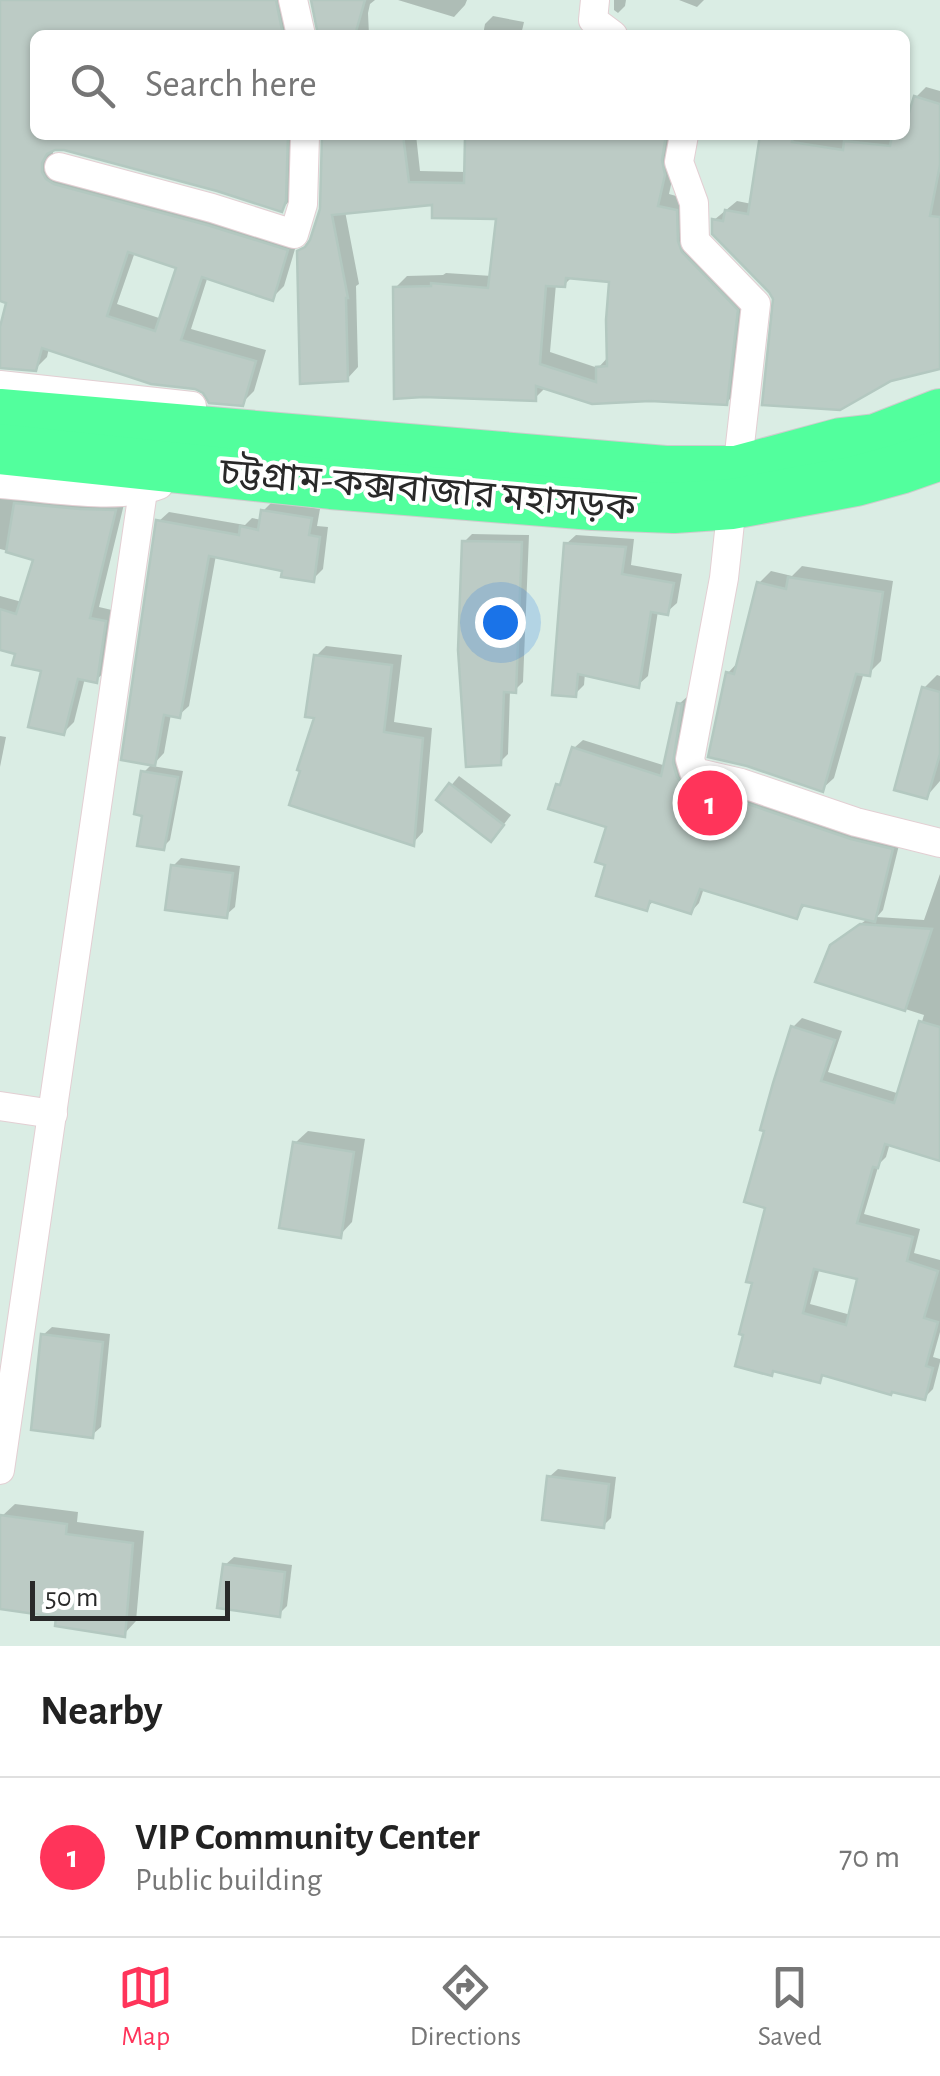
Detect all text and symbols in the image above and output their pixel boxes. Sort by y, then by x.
search box [30,30,910,140]
icon: search [65,58,120,113]
text: Search here [145,66,317,104]
street label: চট্টগ্রাম-কক্সবাজার মহাসড়ক [217,449,639,528]
your location [475,597,526,648]
pin: 1 [678,766,742,840]
scale bar [30,1576,230,1620]
text: 50 m [45,1584,99,1612]
text: Nearby [40,1690,163,1732]
text: VIP Community Center [135,1819,480,1857]
text: 1 [67,1841,78,1873]
text: 70 m [839,1841,900,1873]
text: Public building [135,1864,322,1896]
tab: Map [118,1960,173,2054]
tab: Directions [410,1960,521,2054]
tab: Saved [758,1960,822,2054]

